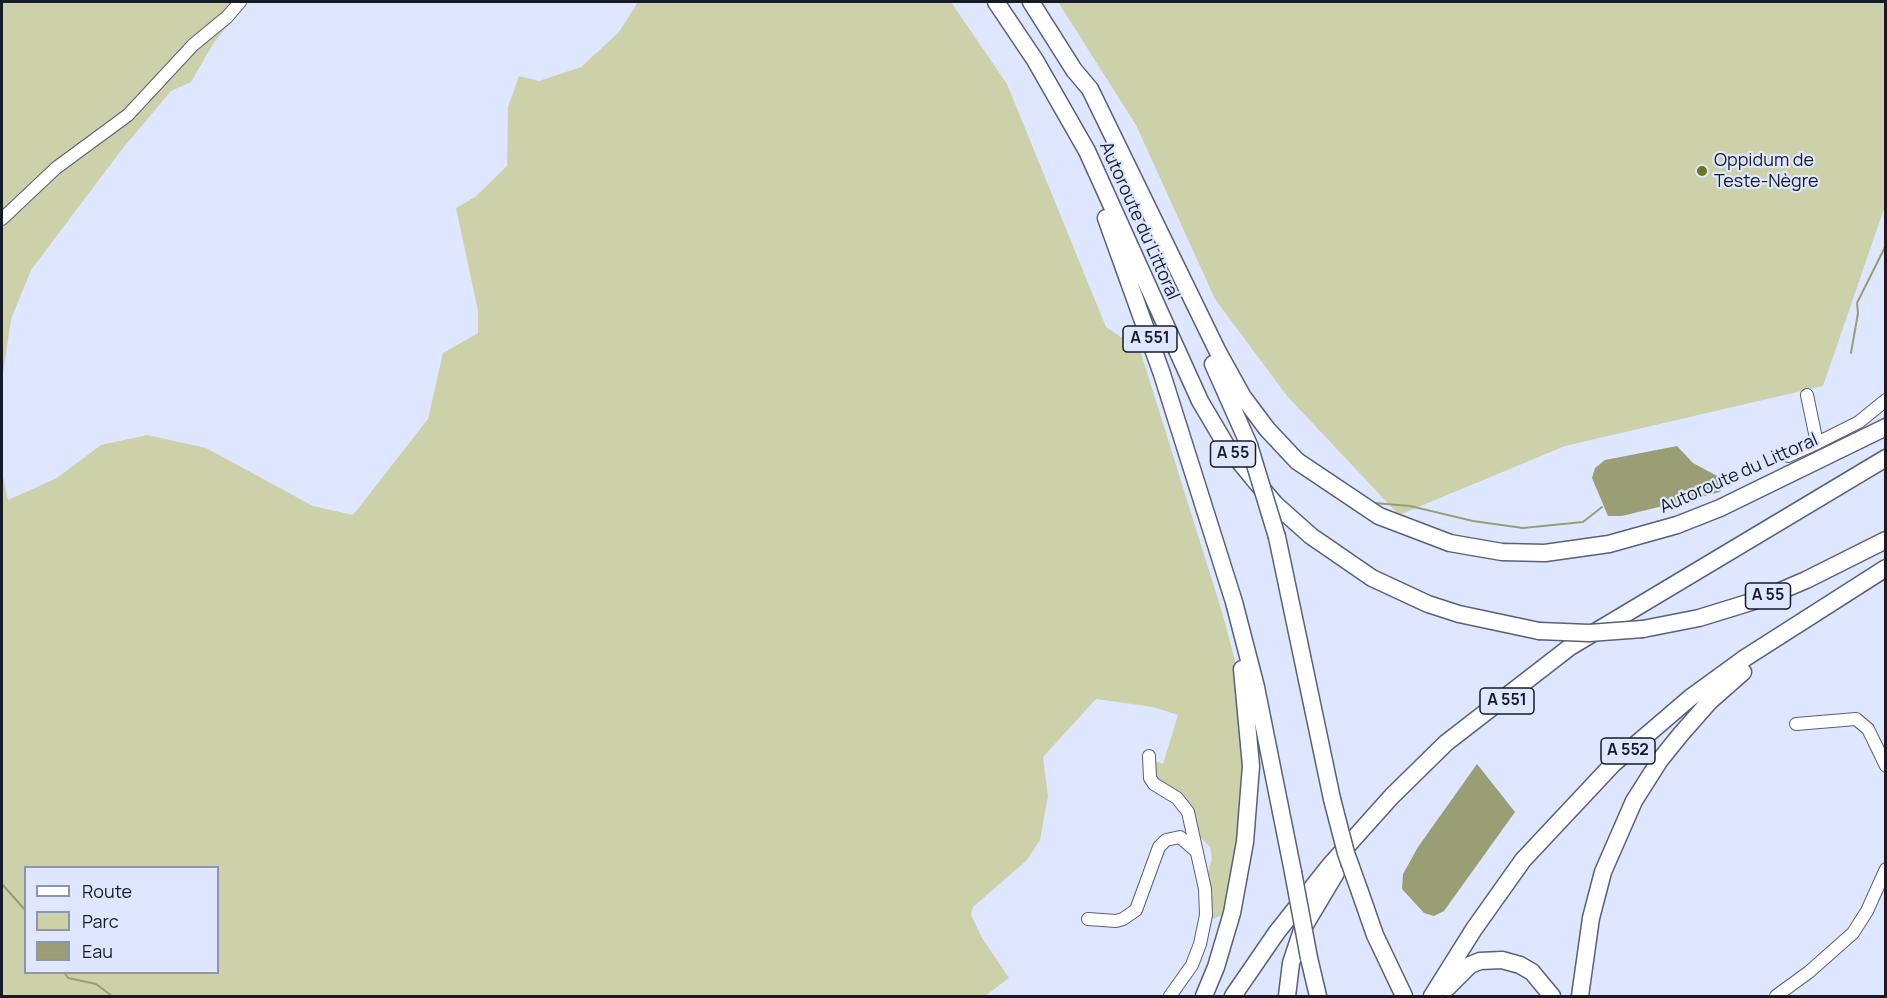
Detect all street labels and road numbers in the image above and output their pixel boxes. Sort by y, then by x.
street label: Autoroute du Littoral [1094,139,1184,303]
road number: A 551 [1123,326,1177,352]
street label: Autoroute du Littoral [1657,429,1821,519]
road number: A 55 [1210,441,1256,467]
road number: A 55 [1746,583,1790,609]
road number: A 551 [1480,688,1534,714]
road number: A 552 [1601,738,1655,764]

